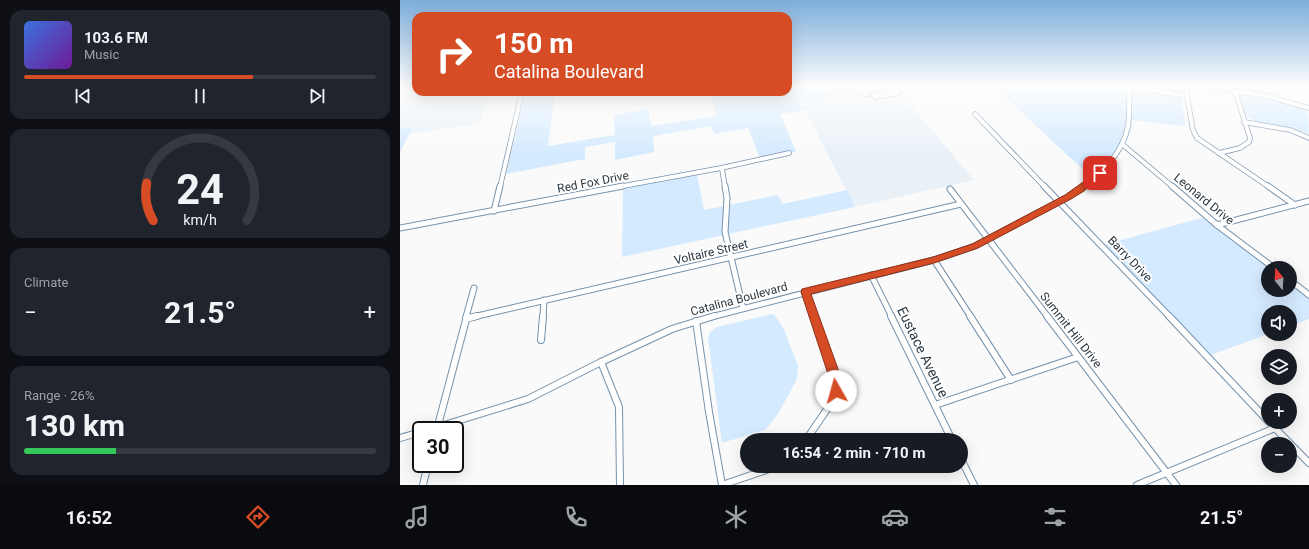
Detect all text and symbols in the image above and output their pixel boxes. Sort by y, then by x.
text: 150 m [494,27,573,60]
icon: right [428,28,480,80]
text: 103.6 FM [84,29,148,47]
text: Music [84,47,119,62]
text: Catalina Boulevard [494,61,644,82]
icon: previous [72,85,94,107]
icon: pause [189,85,211,107]
icon: next [306,85,328,107]
pin [1083,156,1117,190]
icon: arrive [1089,162,1111,184]
text: 24 [176,165,224,214]
street label: Red Fox Drive [556,168,630,196]
street label: Leonard Drive [1171,170,1237,228]
text: km/h [183,212,217,228]
street label: Barry Drive [1105,233,1155,285]
street label: Voltaire Street [673,237,749,267]
north arrow [1261,261,1297,297]
map controls [1261,261,1297,473]
text: Climate [24,275,68,290]
street label: Catalina Boulevard [689,279,789,319]
street label: Summit Hill Drive [1037,289,1105,371]
text: 21.5° [164,295,236,330]
text: − [24,300,37,325]
text: + [364,300,376,325]
street label: Eustace Avenue [894,304,952,400]
button: sound [1261,305,1297,341]
button: layers [1261,349,1297,385]
position arrow [815,370,857,412]
text: Range · 26% [24,388,94,403]
button: + [1261,393,1297,429]
text: 130 km [24,408,125,443]
speed limit sign: 30 [412,421,464,473]
button: − [1261,437,1297,473]
text: 16:54 · 2 min · 710 m [783,444,925,462]
icon: directions [244,503,272,531]
icon: music [403,503,431,531]
icon: phone [562,503,590,531]
icon: climate [722,503,750,531]
icon: car [881,503,909,531]
icon: filters [1041,503,1069,531]
text: 16:52 [66,507,112,528]
text: 21.5° [1200,507,1243,528]

